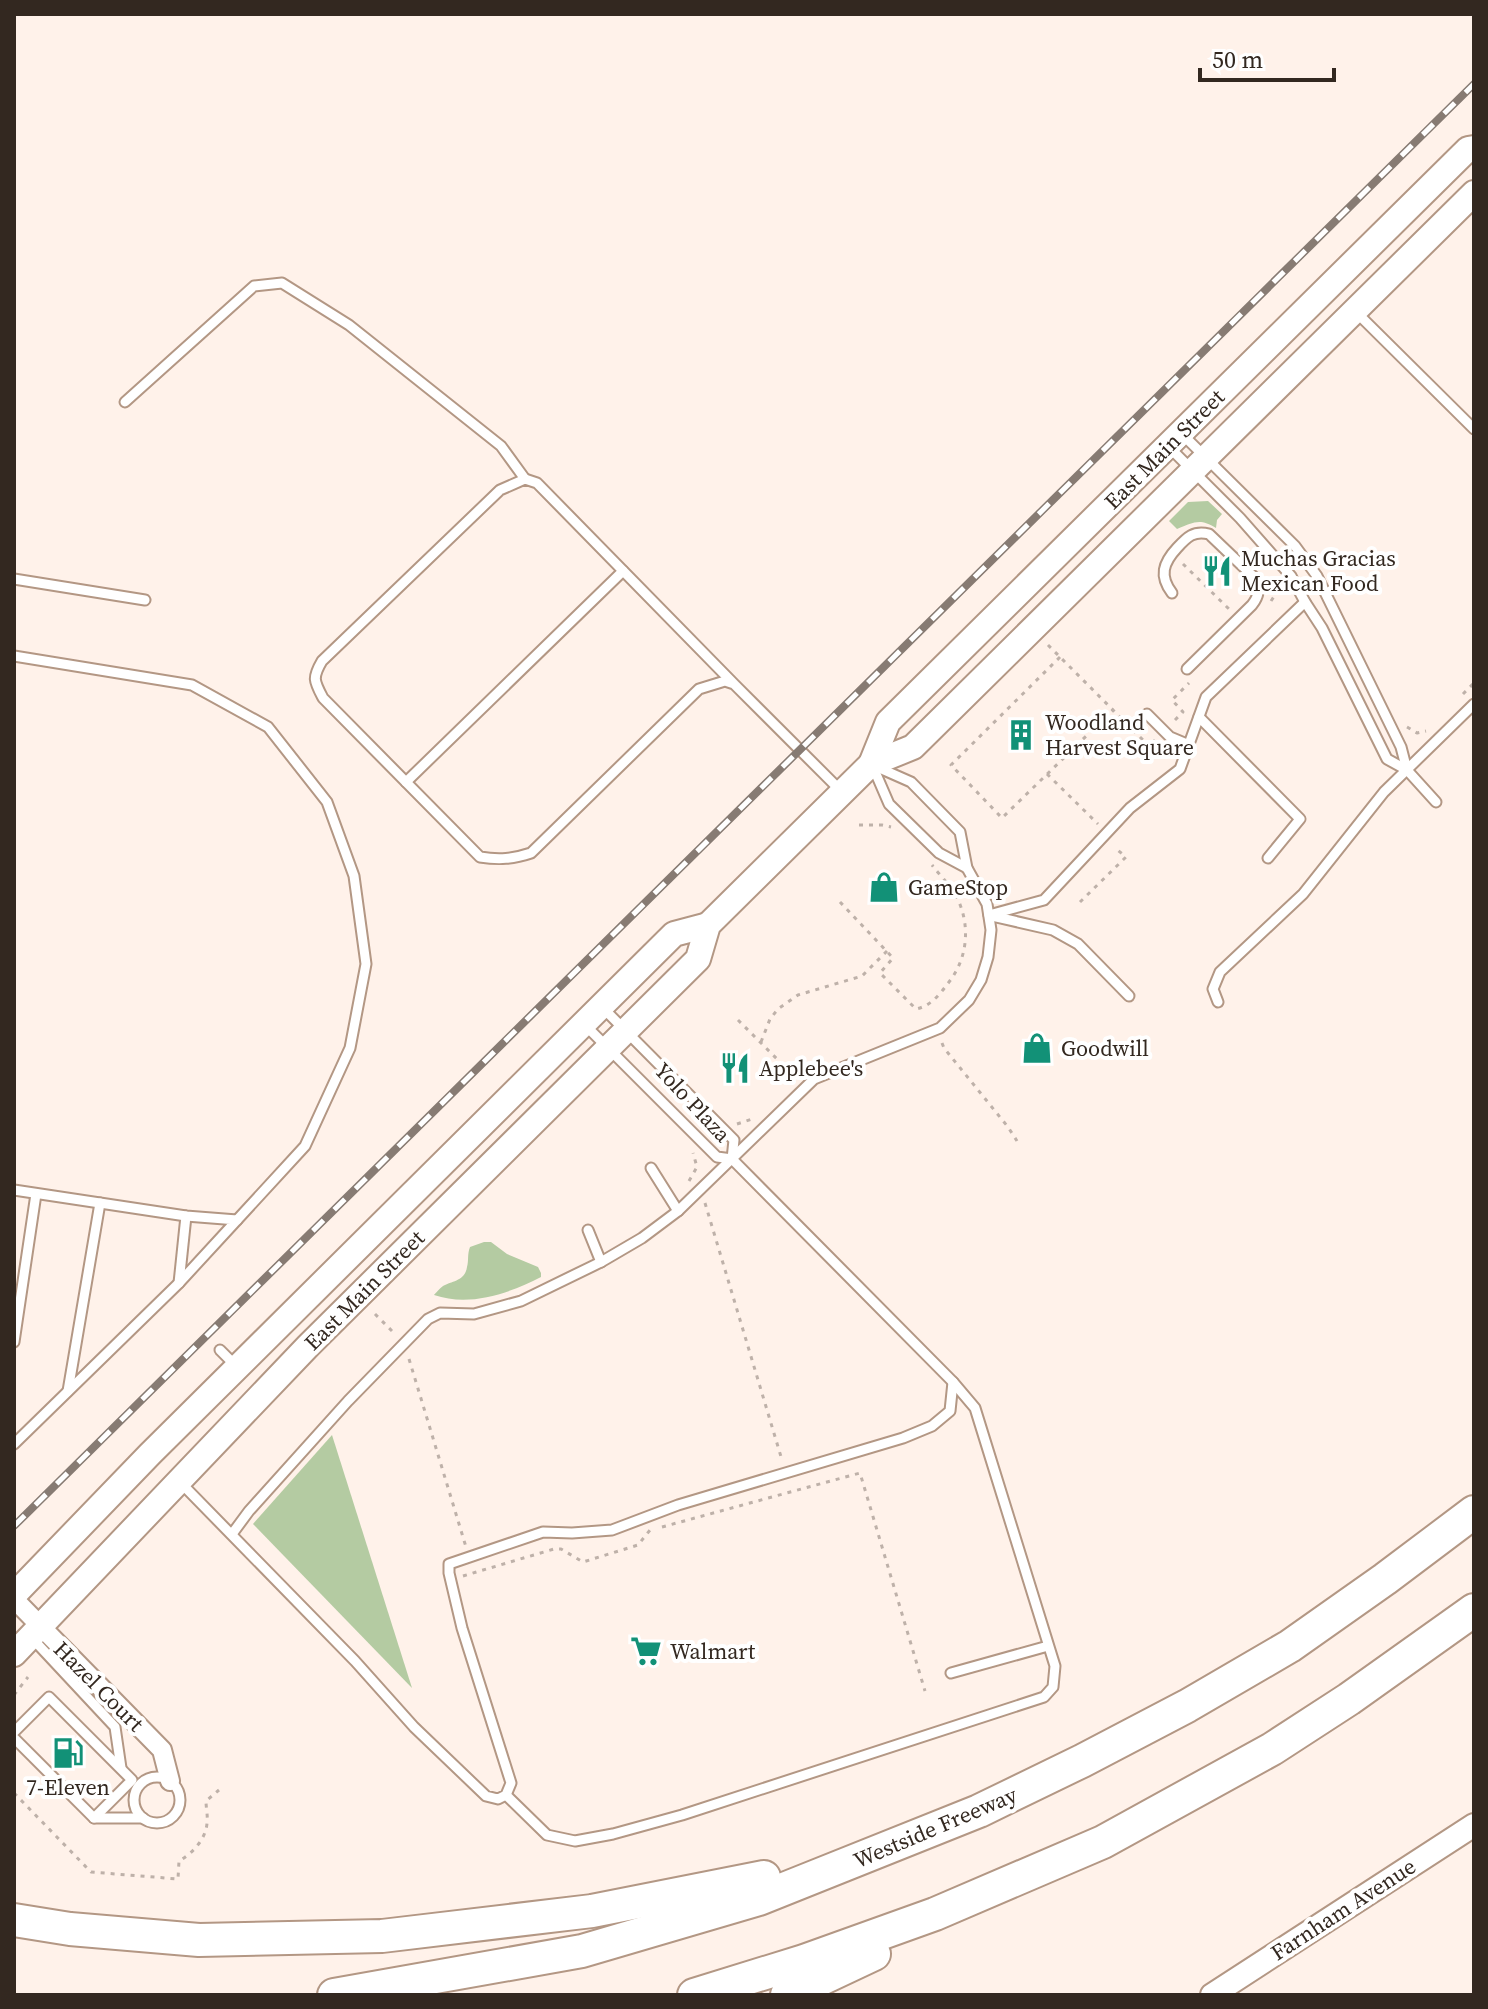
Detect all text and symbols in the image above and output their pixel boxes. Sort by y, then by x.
scale bar [1200,32,1334,82]
text: 50 m [1212,43,1263,76]
street label: East Main Street [1097,382,1231,516]
place label: Muchas Gracias Mexican Food [1241,543,1396,598]
restaurant icon: Muchas Gracias Mexican Food [1200,554,1234,588]
place label: Woodland Harvest Square [1045,707,1194,762]
building icon: Woodland Harvest Square [1004,718,1038,752]
shop icon: GameStop [867,870,901,904]
place label: GameStop [908,872,1008,902]
shop icon: Goodwill [1020,1031,1054,1065]
place label: Goodwill [1061,1033,1149,1063]
restaurant icon: Applebee's [718,1051,752,1085]
place label: Applebee's [759,1053,863,1083]
street label: Yolo Plaza [648,1055,738,1149]
street label: East Main Street [297,1223,431,1357]
street label: Hazel Court [47,1634,151,1738]
supermarket icon: Walmart [629,1634,663,1668]
place label: Walmart [670,1636,756,1666]
fuel station icon: 7-Eleven [51,1736,85,1770]
place label: 7-Eleven [26,1772,110,1802]
street label: Westside Freeway [849,1779,1022,1875]
street label: Farnham Avenue [1265,1851,1421,1967]

